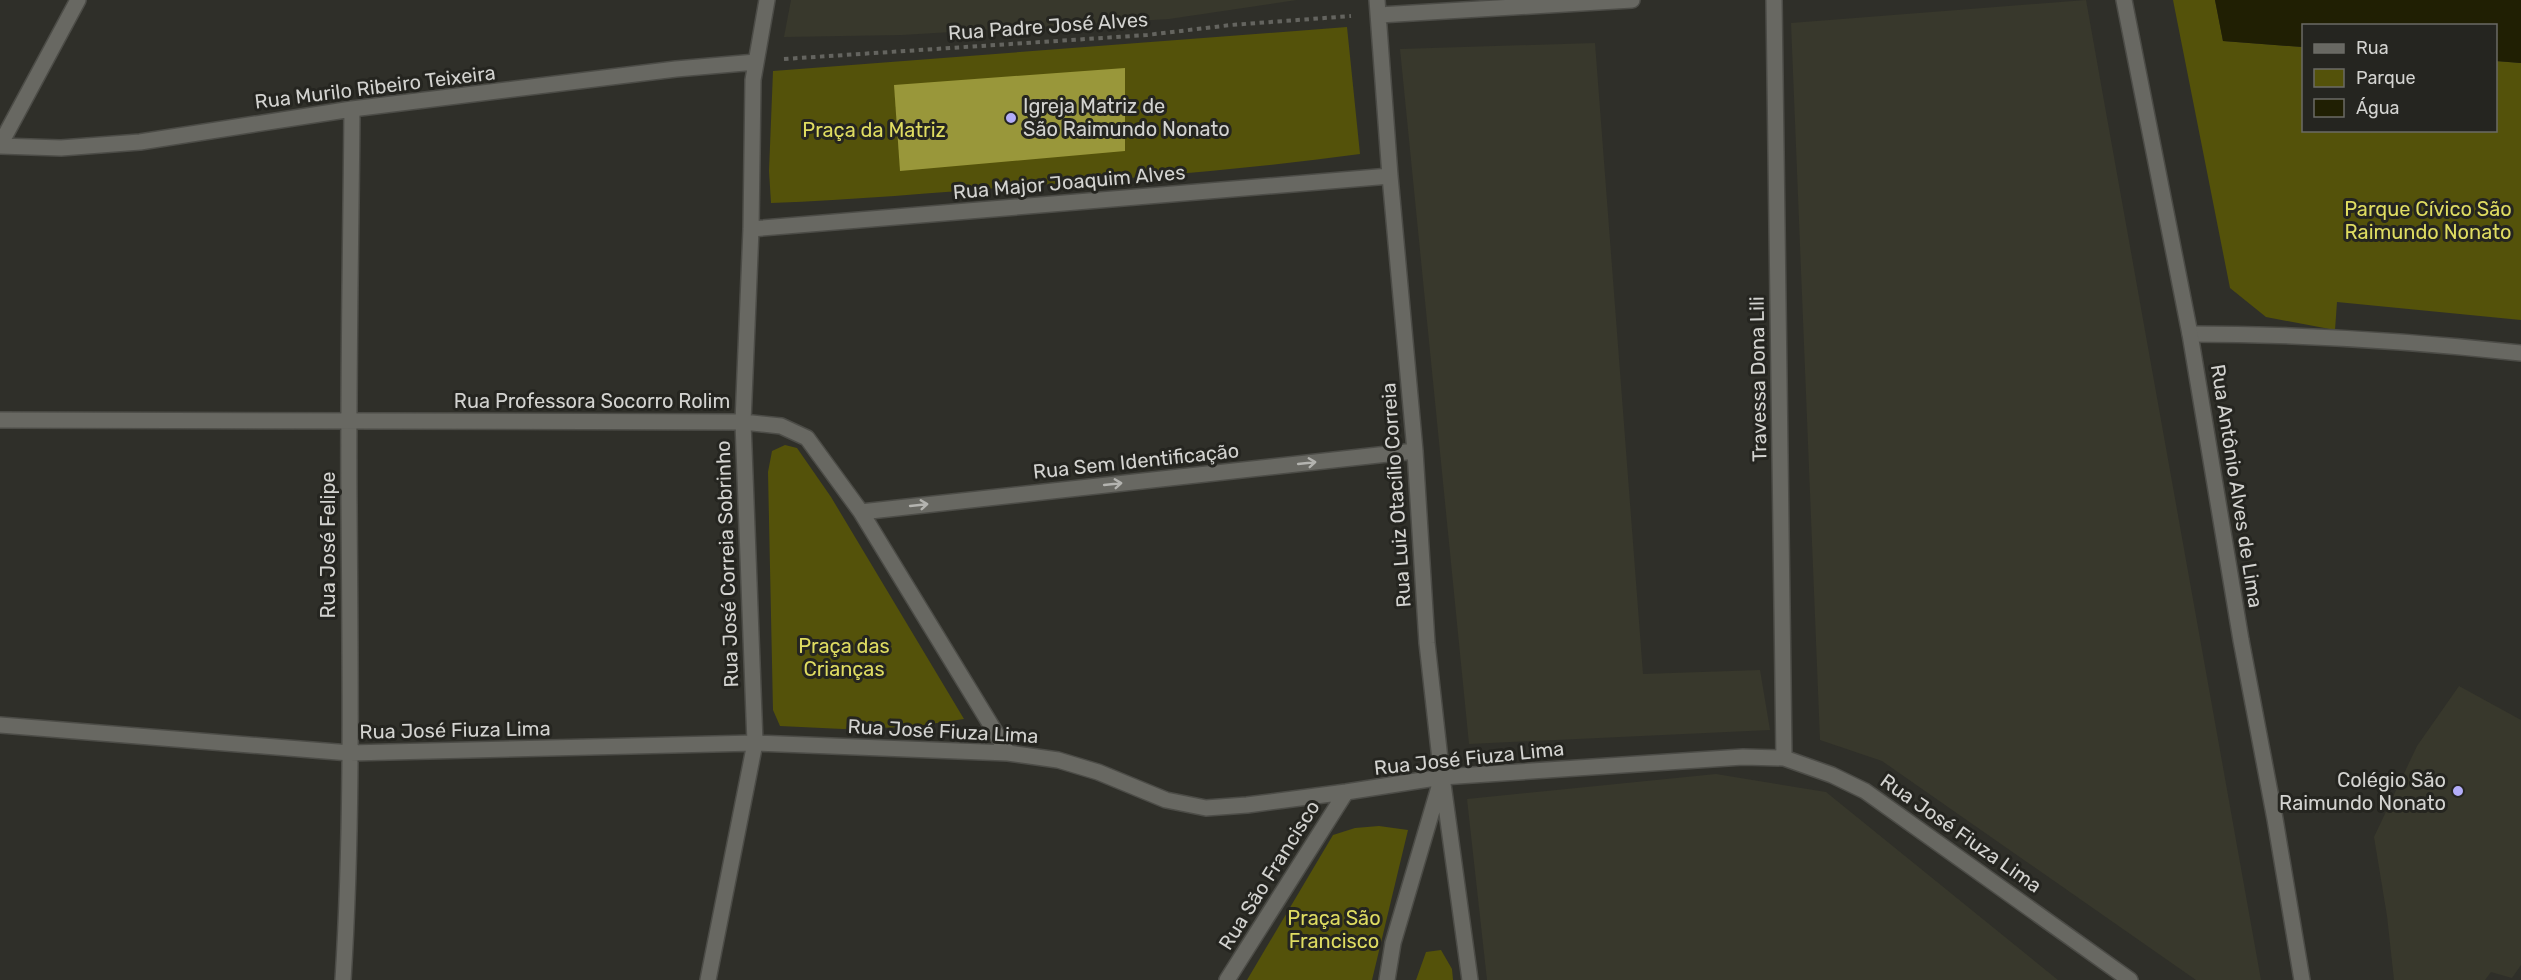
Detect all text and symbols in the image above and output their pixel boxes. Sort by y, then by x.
street label: Rua Padre José Alves [947,7,1149,45]
legend [2302,24,2497,132]
text: Rua [2356,37,2389,59]
street label: Rua Murilo Ribeiro Teixeira [253,60,497,114]
text: Parque [2356,67,2416,89]
place label: Igreja Matriz de São Raimundo Nonato [1023,94,1230,141]
text: Água [2356,97,2399,119]
marker: Igreja Matriz de São Raimundo Nonato [1004,111,1018,125]
park label: Praça da Matriz [802,118,946,142]
street label: Rua Major Joaquim Alves [952,160,1186,204]
park label: Parque Cívico São Raimundo Nonato [2344,197,2512,244]
street label: Travessa Dona Lili [1745,296,1771,462]
street label: Rua Antônio Alves de Lima [2206,363,2268,609]
street label: Rua Luiz Otacílio Correia [1376,382,1416,608]
street label: Rua Professora Socorro Rolim [454,389,730,413]
street label: Rua Sem Identificação [1032,438,1240,484]
street label: Rua José Correia Sobrinho [711,440,743,688]
one-way arrow [1297,457,1316,468]
street label: Rua José Felipe [316,471,340,619]
one-way arrow [1103,478,1123,489]
one-way arrow [909,499,929,510]
park label: Praça das Crianças [798,634,890,681]
street label: Rua José Fiuza Lima [847,714,1039,748]
street label: Rua José Fiuza Lima [359,716,551,744]
street label: Rua José Fiuza Lima [1373,736,1565,780]
street label: Rua José Fiuza Lima [1876,768,2046,898]
place label: Colégio São Raimundo Nonato [2279,768,2446,815]
marker: Colégio São Raimundo Nonato [2451,784,2465,798]
street label: Rua São Francisco [1213,796,1325,954]
park label: Praça São Francisco [1287,906,1381,953]

